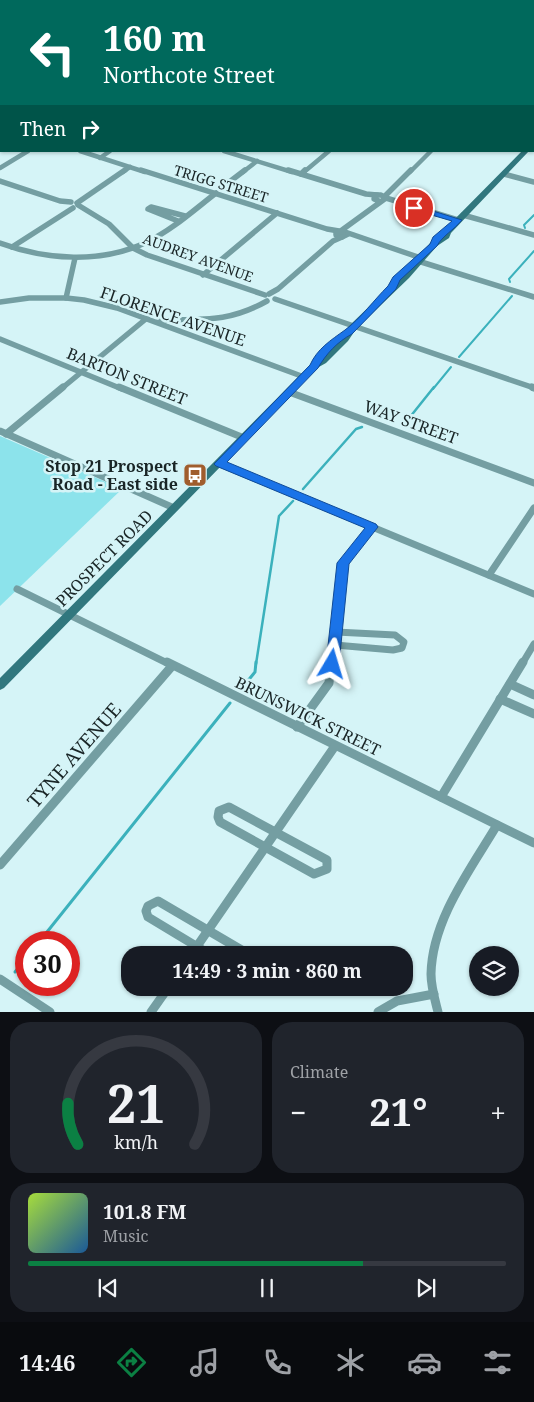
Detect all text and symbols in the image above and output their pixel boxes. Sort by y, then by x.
text: 160 m [103,14,206,61]
icon: left [20,20,85,85]
text: Northcote Street [103,59,275,89]
icon: right [76,115,104,143]
text: Then [20,116,66,142]
street label: TRIGG STREET [172,160,271,207]
pin [393,187,435,229]
icon: arrive [400,194,428,222]
street label: AUDREY AVENUE [140,229,256,286]
street label: FLORENCE AVENUE [97,281,249,351]
street label: BARTON STREET [64,342,191,410]
street label: WAY STREET [361,395,461,449]
place label: Stop 21 Prospect Road - East side [45,455,179,495]
bus stop icon: Stop 21 Prospect Road - East side [182,462,208,488]
street label: PROSPECT ROAD [51,505,157,611]
position arrow [305,637,357,689]
street label: BRUNSWICK STREET [232,671,384,761]
street label: TYNE AVENUE [21,697,127,813]
speed limit sign: 30 [15,931,80,996]
map controls [469,946,519,996]
button: layers [469,946,519,996]
text: 14:49 · 3 min · 860 m [172,958,362,984]
text: Climate [290,1061,348,1083]
text: 21 [107,1067,165,1138]
text: 21° [369,1085,427,1137]
text: − [290,1093,306,1131]
text: + [490,1093,506,1131]
text: km/h [114,1130,158,1154]
text: 101.8 FM [103,1199,186,1225]
text: Music [103,1225,148,1247]
icon: previous [94,1274,122,1302]
icon: pause [253,1274,281,1302]
icon: next [412,1274,440,1302]
icon: directions [114,1345,149,1380]
icon: music [187,1345,222,1380]
icon: phone [260,1345,295,1380]
icon: climate [333,1345,368,1380]
icon: car [407,1345,442,1380]
icon: filters [480,1345,515,1380]
text: 14:46 [19,1347,76,1377]

